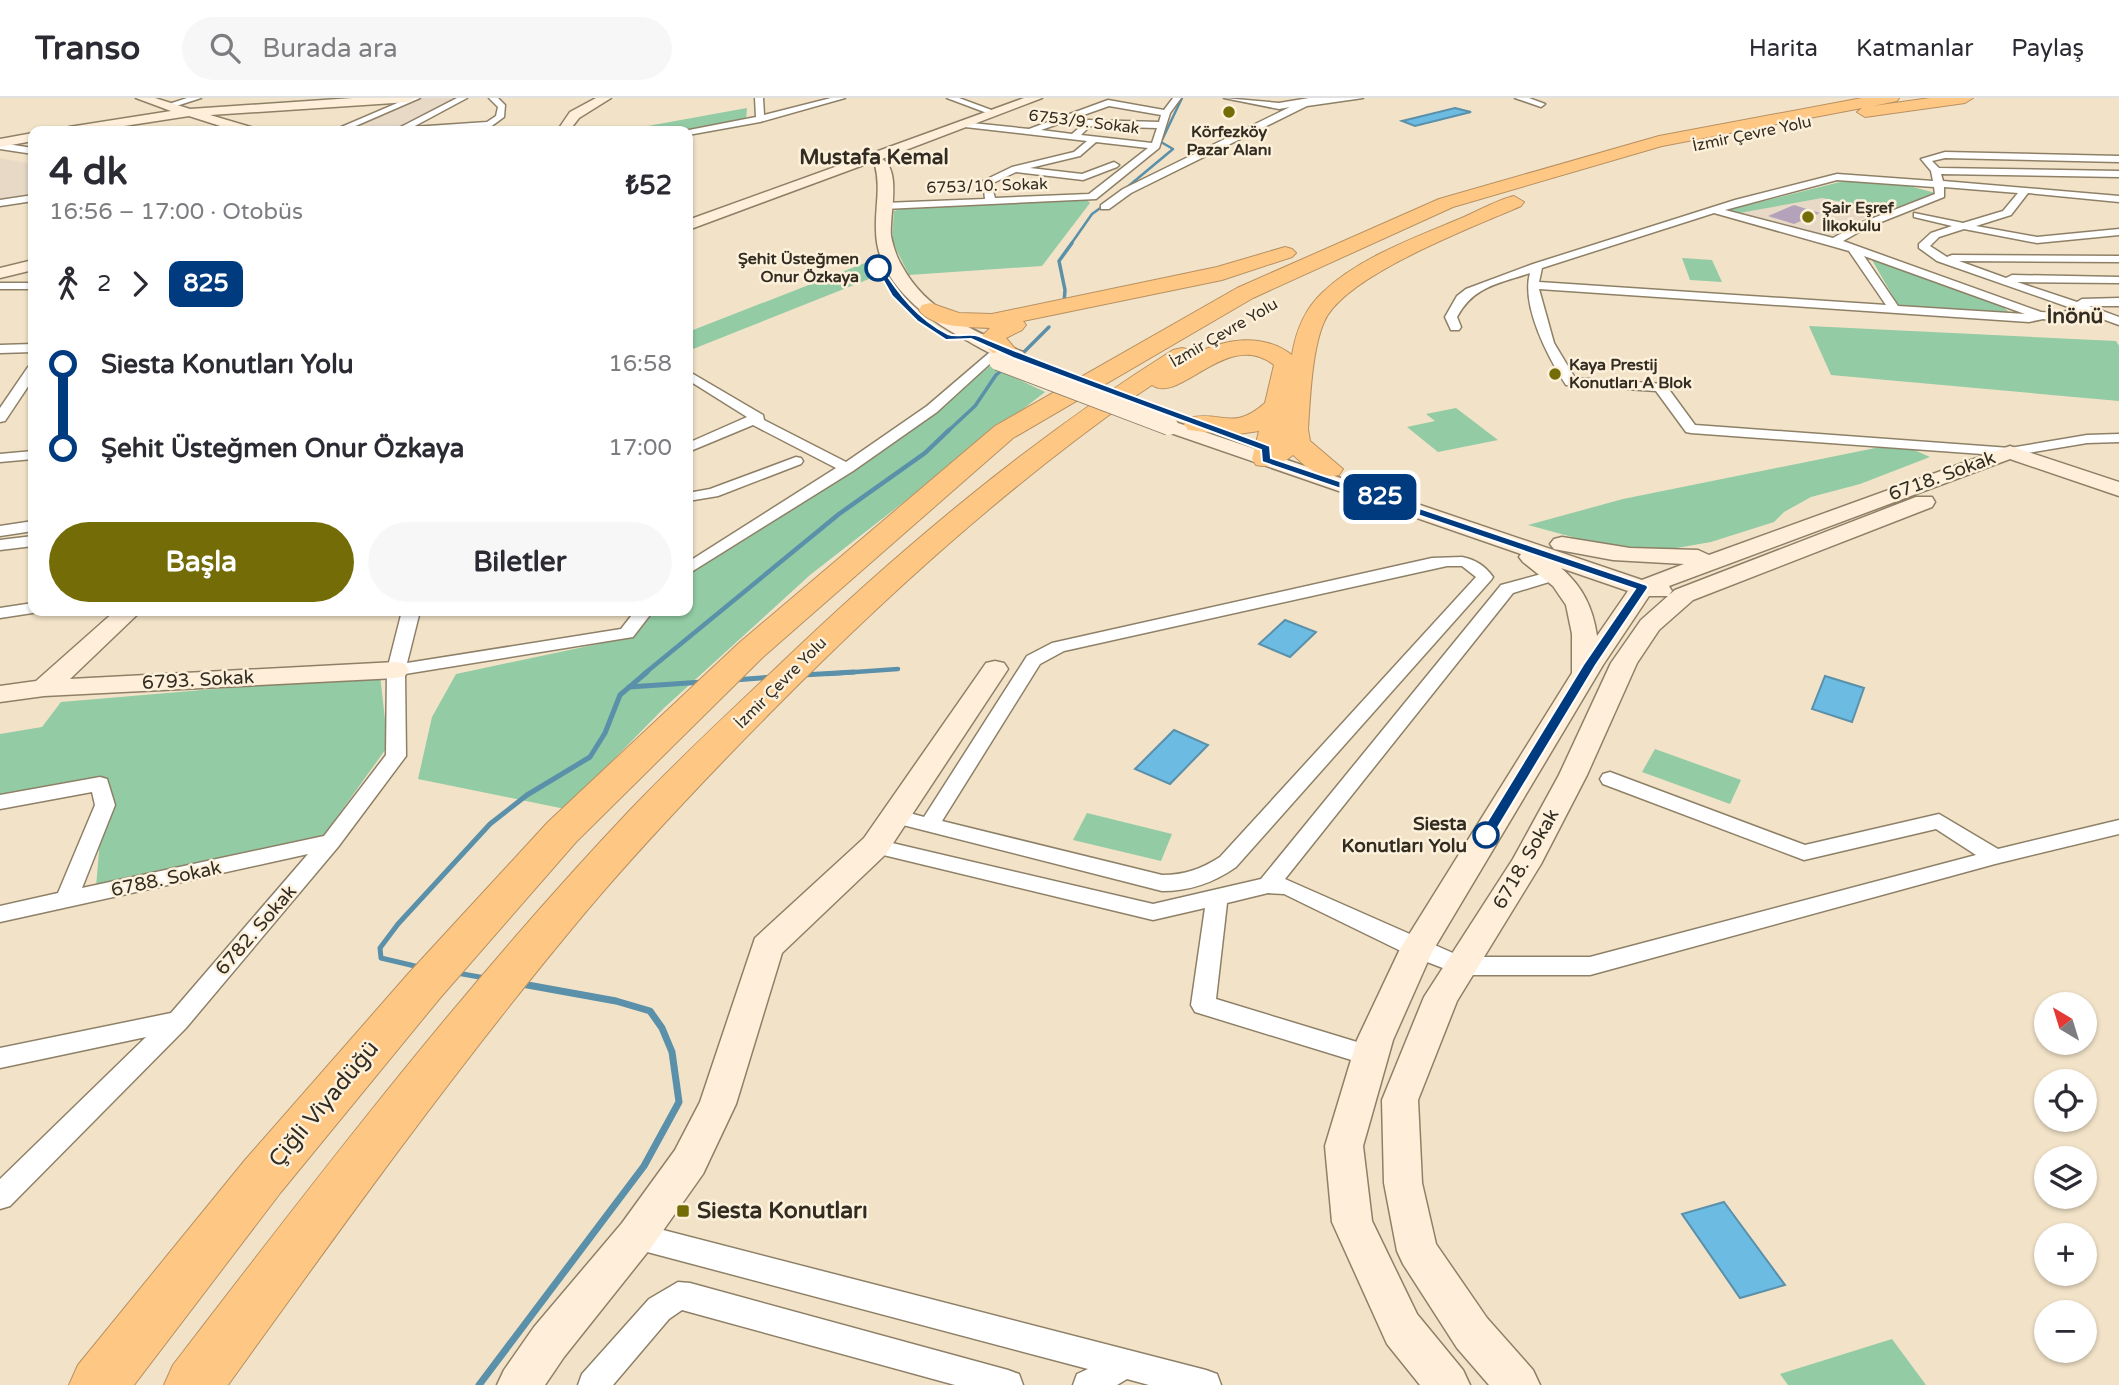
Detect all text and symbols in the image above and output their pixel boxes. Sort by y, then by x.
search box [182,17,672,80]
text: Transo [35,29,140,68]
icon: search [206,29,244,67]
text: Burada ara [262,33,398,64]
text: Harita [1749,34,1818,63]
text: Katmanlar [1856,34,1973,63]
text: Paylaş [2011,34,2084,63]
marker: Körfezköy Pazar Alanı [1221,104,1237,120]
street label: 6753/9. Sokak [1027,105,1141,139]
street label: İzmir Çevre Yolu [1691,112,1813,156]
place label: Körfezköy Pazar Alanı [1186,122,1272,160]
district label: Mustafa Kemal [799,145,949,170]
text: 4 dk [49,149,127,195]
text: ₺52 [626,170,672,201]
street label: 6753/10. Sokak [926,174,1048,198]
text: 16:56 – 17:00 · Otobüs [49,198,303,226]
place label: Şair Eşref İlkokulu [1822,198,1895,236]
marker: Şair Eşref İlkokulu [1800,209,1816,225]
place label: Şehit Üsteğmen Onur Özkaya [738,249,859,287]
marker: Şehit Üsteğmen Onur Özkaya [865,255,891,281]
icon: walk [49,265,87,303]
icon: forward [121,265,159,303]
text: 825 [183,269,229,298]
text: 2 [97,270,111,298]
street label: İzmir Çevre Yolu [1166,294,1282,372]
district label: İnönü [2047,304,2103,329]
text: Siesta Konutları Yolu [101,349,353,380]
text: 16:58 [608,350,672,378]
place label: Kaya Prestij Konutları A Blok [1569,355,1692,393]
marker: Kaya Prestij Konutları A Blok [1547,366,1563,382]
text: Şehit Üsteğmen Onur Özkaya [101,433,464,464]
text: 17:00 [608,434,672,462]
street label: 6718. Sokak [1886,446,1998,506]
line badge: 825 [1340,474,1420,520]
text: 825 [1357,482,1403,511]
button: Başla [49,522,354,602]
button: Biletler [368,522,672,602]
street label: İzmir Çevre Yolu [731,633,831,733]
street label: 6793. Sokak [141,666,255,694]
street label: 6718. Sokak [1488,805,1564,913]
place label: Siesta Konutları Yolu [1341,813,1467,857]
marker: Siesta Konutları Yolu [1473,822,1499,848]
street label: 6788. Sokak [109,857,223,901]
street label: 6782. Sokak [211,880,301,980]
north arrow [2034,992,2096,1055]
map controls [2034,992,2097,1363]
street label: Çiğli Viyadüğü [263,1035,385,1173]
button: locate [2034,1069,2097,1132]
button: layers [2034,1146,2097,1209]
place label: Siesta Konutları [697,1197,868,1225]
marker: Siesta Konutları [675,1203,691,1219]
button: + [2034,1223,2097,1286]
button: − [2034,1300,2097,1363]

